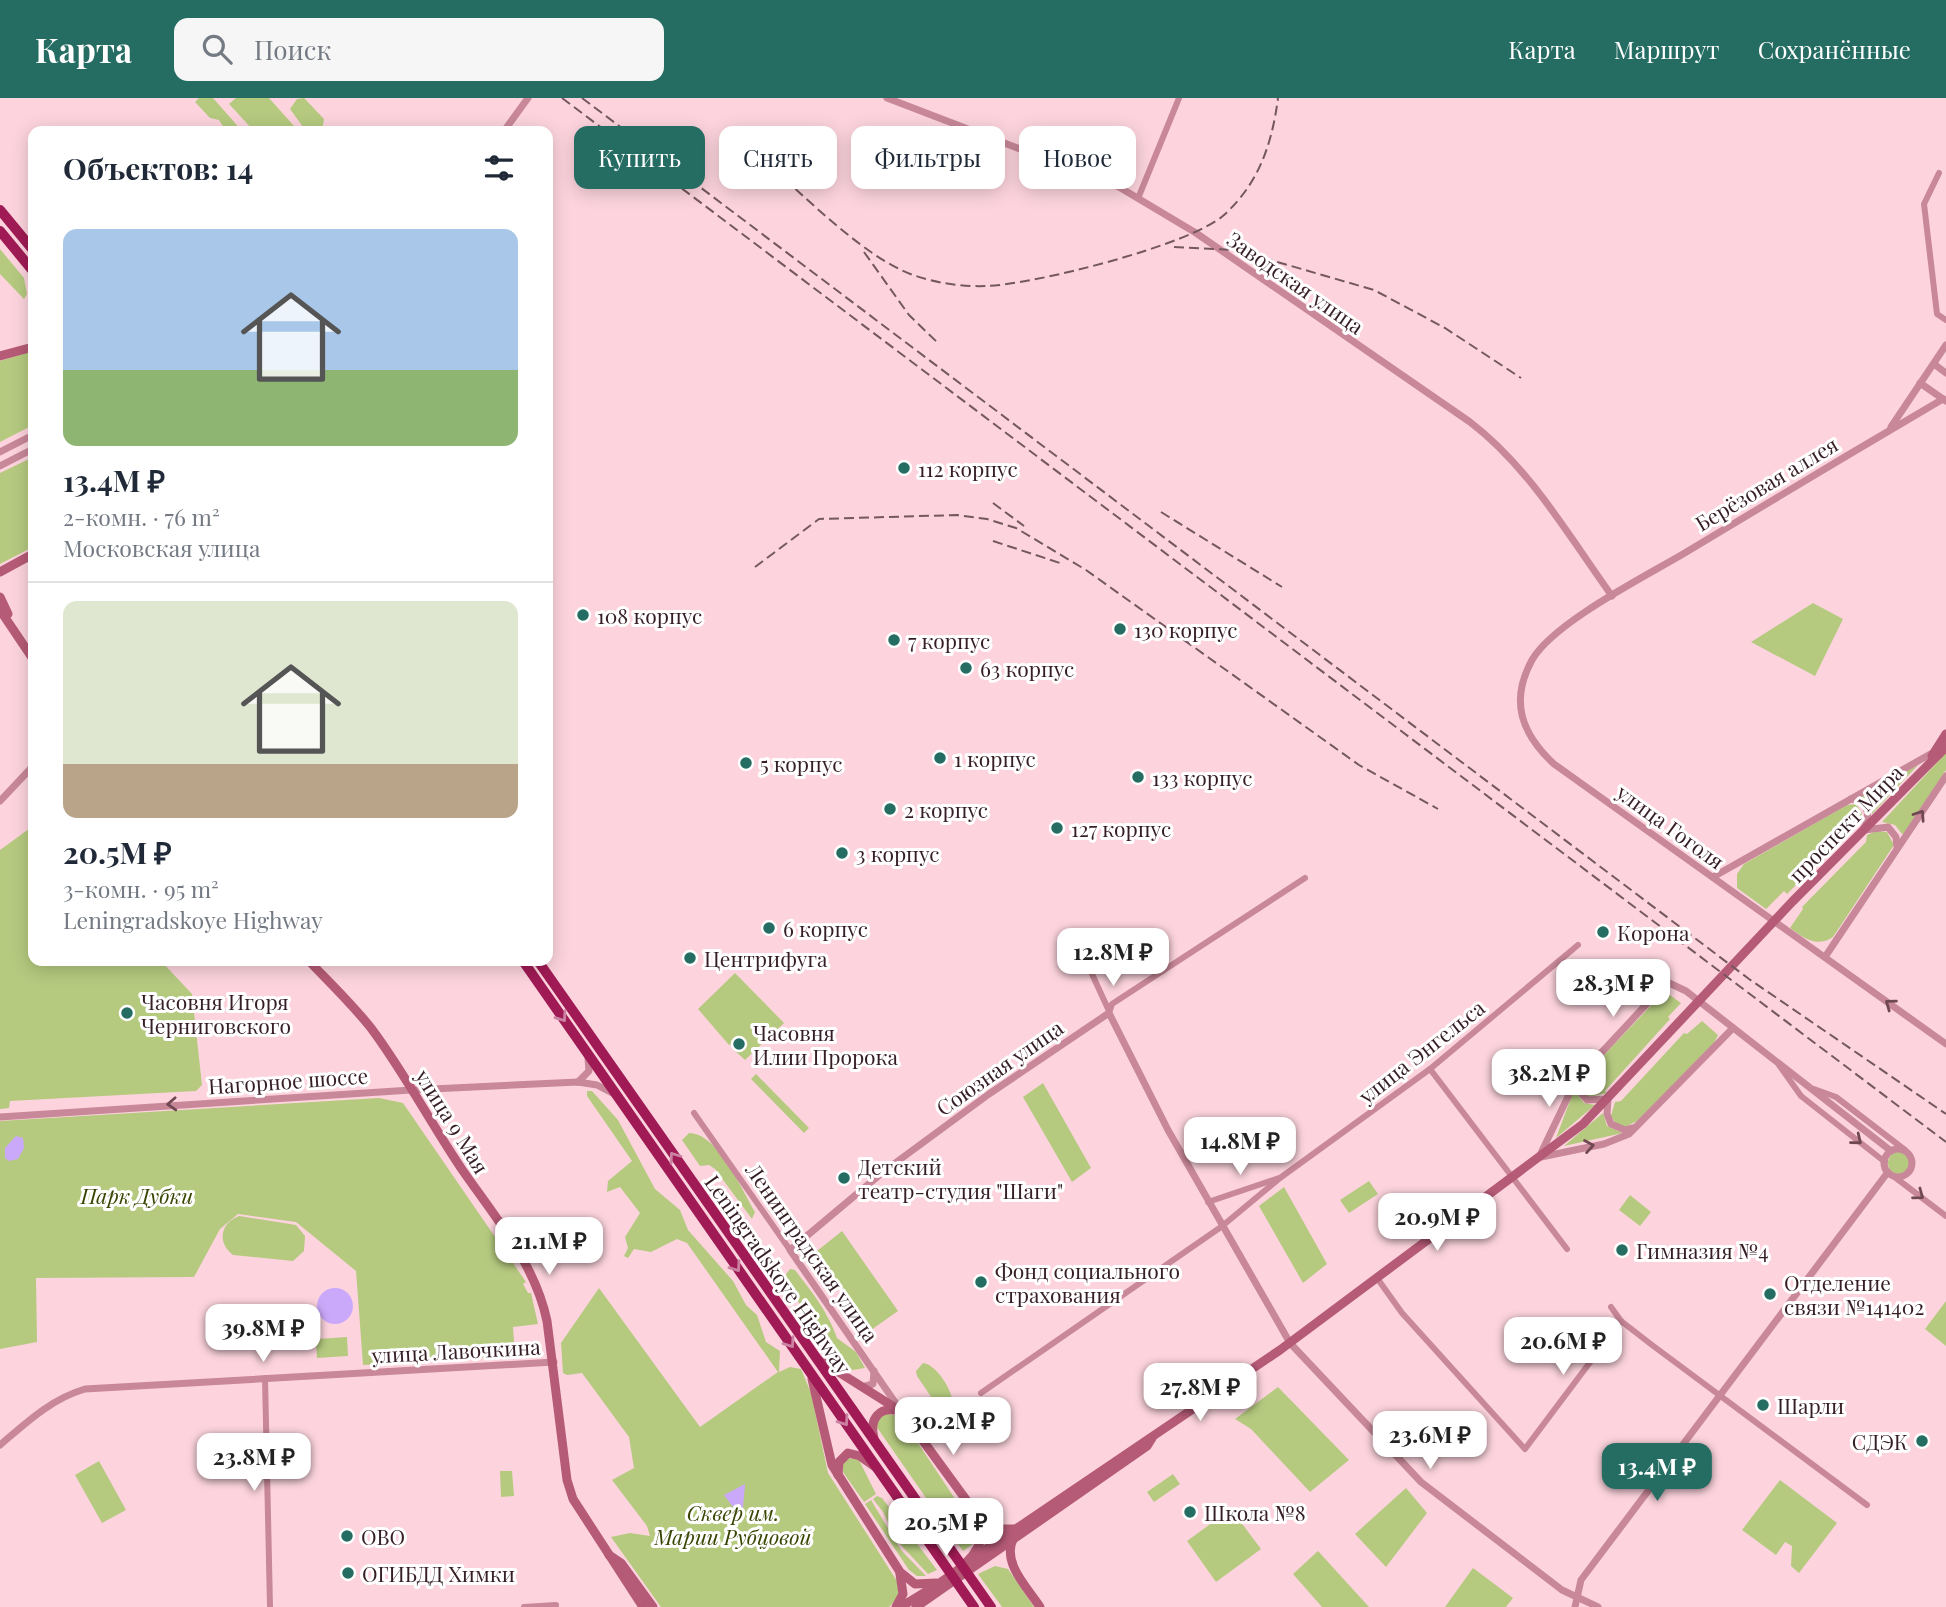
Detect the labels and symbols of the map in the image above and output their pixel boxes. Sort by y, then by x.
street label: Заводская улица [1222,224,1370,340]
street label: Берёзовая аллея [1689,429,1843,537]
place label: 112 корпус [918,454,1018,482]
marker: 112 корпус [896,460,912,476]
place label: 108 корпус [597,601,702,629]
marker: 108 корпус [575,607,591,623]
place label: 130 корпус [1134,615,1237,643]
marker: 130 корпус [1112,621,1128,637]
place label: 7 корпус [908,626,990,654]
marker: 7 корпус [886,632,902,648]
place label: 63 корпус [980,654,1074,682]
marker: 63 корпус [958,660,974,676]
place label: 1 корпус [954,744,1036,772]
place label: 5 корпус [760,749,842,777]
marker: 1 корпус [932,750,948,766]
marker: 5 корпус [738,755,754,771]
street label: проспект Мира [1782,758,1909,888]
place label: 133 корпус [1152,763,1252,791]
marker: 133 корпус [1130,769,1146,785]
street label: улица Гоголя [1611,777,1730,875]
place label: 2 корпус [904,795,988,823]
marker: 2 корпус [882,801,898,817]
one-way arrow [1912,810,1924,823]
place label: 127 корпус [1071,814,1171,842]
marker: 127 корпус [1049,820,1065,836]
place label: 3 корпус [856,839,939,867]
marker: 3 корпус [834,845,850,861]
place label: 6 корпус [783,914,868,942]
place label: Корона [1617,918,1690,946]
marker: 6 корпус [761,920,777,936]
marker: Корона [1595,924,1611,940]
pin: 12.8M ₽ [1048,928,1178,988]
place label: Центрифуга [704,944,828,972]
marker: Центрифуга [682,950,698,966]
pin: 28.3M ₽ [1548,960,1678,1019]
place label: Часовня Игоря Черниговского [141,987,291,1039]
street label: улица Энгельса [1351,993,1490,1110]
one-way arrow [1885,1000,1898,1012]
marker: Часовня Игоря Черниговского [119,1005,135,1021]
one-way arrow [554,1009,566,1022]
street label: Союзная улица [930,1013,1068,1121]
place label: Часовня Илии Пророка [753,1018,899,1070]
marker: Часовня Илии Пророка [731,1036,747,1052]
pin: 38.2M ₽ [1484,1049,1614,1109]
street label: Нагорное шоссе [207,1060,369,1100]
street label: улица 9 Мая [409,1063,496,1178]
one-way arrow [166,1097,177,1112]
pin: 14.8M ₽ [1175,1118,1305,1177]
one-way arrow [1850,1131,1862,1144]
one-way arrow [1583,1140,1595,1155]
one-way arrow [670,1152,682,1165]
place label: Детский театр-студия "Шаги" [858,1152,1063,1204]
street label: Ленинградская улица [740,1156,886,1348]
street label: Leningradskoye Highway [699,1169,859,1380]
marker: Детский театр-студия "Шаги" [836,1170,852,1186]
park label: Парк Дубки [80,1181,193,1209]
one-way arrow [1911,1187,1924,1200]
pin: 20.9M ₽ [1372,1194,1502,1253]
pin: 21.1M ₽ [484,1218,614,1277]
place label: Гимназия №4 [1636,1236,1769,1264]
marker: Гимназия №4 [1614,1242,1630,1258]
place label: Фонд социального страхования [995,1256,1180,1308]
one-way arrow [727,1259,740,1272]
place label: Отделение связи №141402 [1784,1268,1924,1320]
marker: Фонд социального страхования [973,1274,989,1290]
marker: Отделение связи №141402 [1762,1286,1778,1302]
pin: 39.8M ₽ [198,1304,328,1364]
pin: 20.6M ₽ [1498,1318,1628,1377]
street label: улица Лавочкина [370,1332,542,1368]
one-way arrow [781,1335,794,1348]
pin: 27.8M ₽ [1135,1364,1265,1423]
place label: Шарли [1777,1391,1844,1419]
marker: Шарли [1755,1397,1771,1413]
pin: 30.2M ₽ [888,1398,1018,1457]
pin: 23.6M ₽ [1365,1412,1495,1471]
one-way arrow [836,1413,848,1426]
place label: СДЭК [1852,1427,1908,1455]
marker: СДЭК [1914,1433,1930,1449]
pin: 23.8M ₽ [189,1434,319,1493]
pin: 13.4M ₽ [1592,1444,1722,1503]
park label: Сквер им. Марии Рубцовой [654,1498,813,1550]
pin: 20.5M ₽ [881,1498,1011,1558]
place label: Школа №8 [1204,1498,1306,1526]
marker: Школа №8 [1182,1504,1198,1520]
place label: ОВО [361,1522,405,1550]
marker: ОВО [339,1528,355,1544]
place label: ОГИБДД Химки [362,1559,515,1587]
marker: ОГИБДД Химки [340,1565,356,1581]

